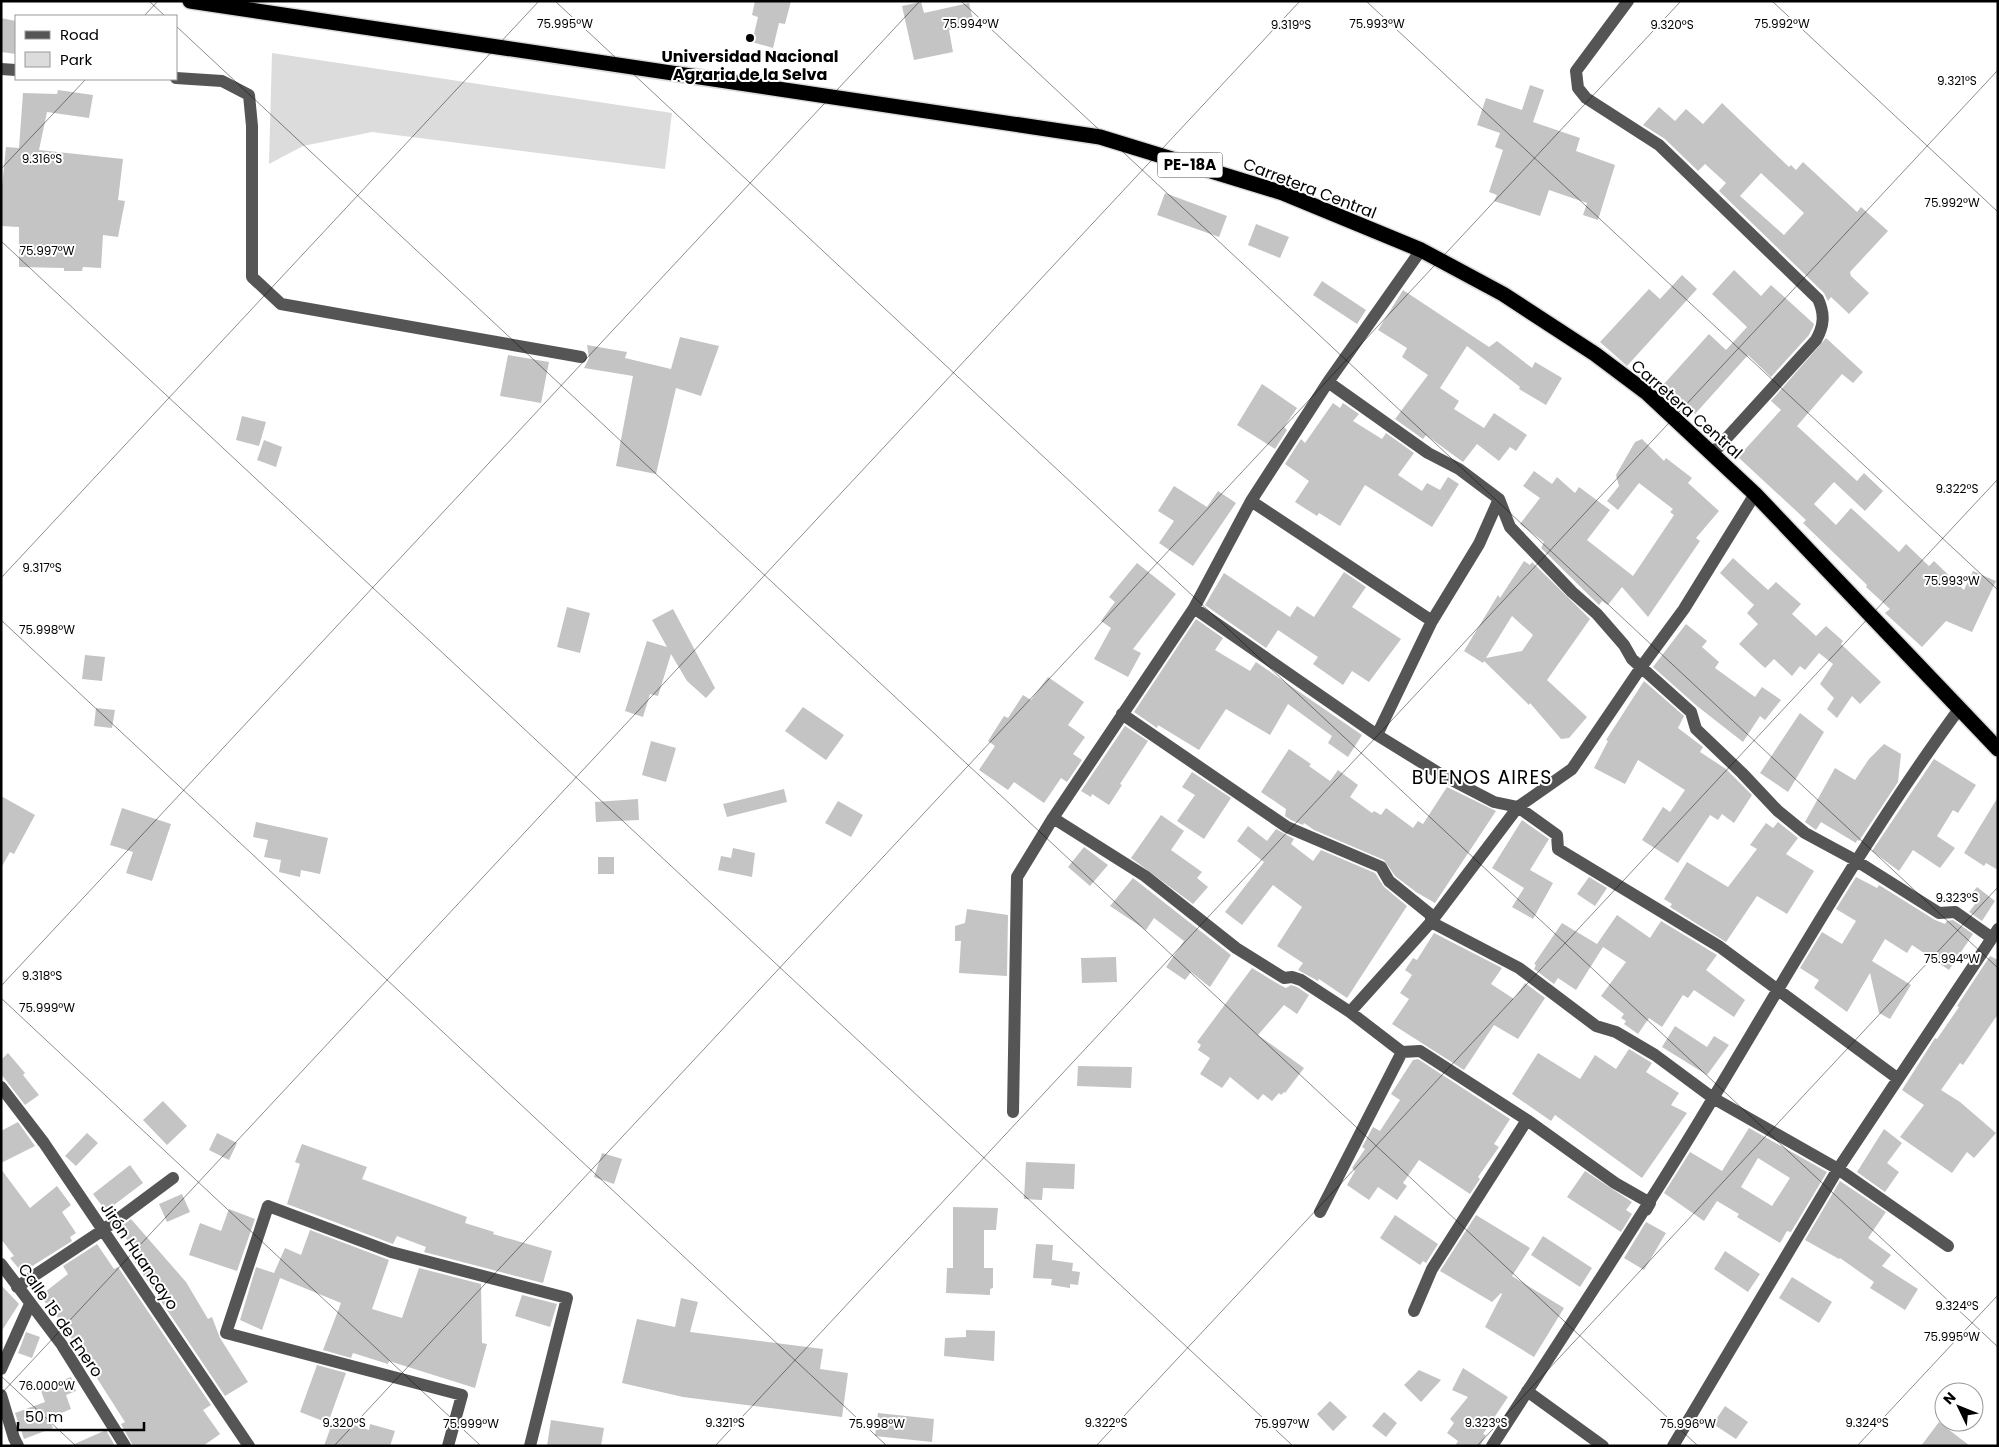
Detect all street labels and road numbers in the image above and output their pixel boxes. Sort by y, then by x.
road number: PE-18A [1158,152,1222,178]
street label: Carretera Central [1240,152,1380,224]
street label: Carretera Central [1626,354,1747,464]
street label: Jirón Huancayo [95,1198,184,1315]
street label: Calle 15 de Enero [13,1259,109,1382]

